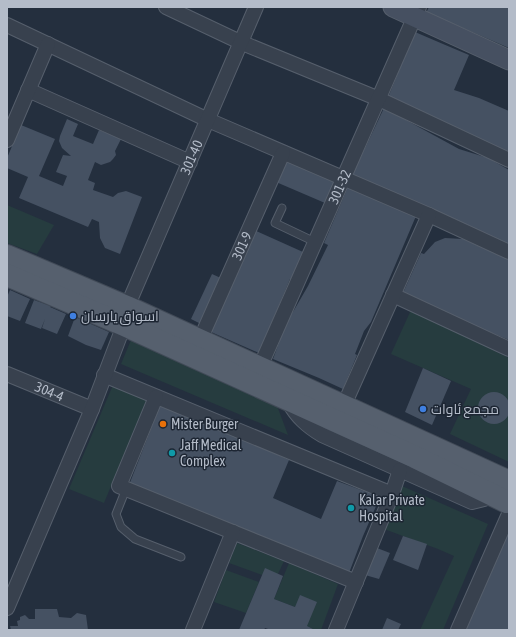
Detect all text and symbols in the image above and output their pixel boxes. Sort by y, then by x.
street label: 301-40 [177,137,206,177]
street label: 301-32 [325,167,354,206]
street label: 301-9 [229,229,255,262]
place label: اسواق يارسان [81,308,159,325]
marker: اسواق يارسان [68,311,78,321]
street label: 304-4 [33,378,67,405]
place label: مجمع ئاوات [431,401,499,418]
marker: مجمع ئاوات [418,404,428,414]
place label: Mister Burger [171,416,239,432]
marker: Mister Burger [158,419,168,429]
place label: Jaff Medical Complex [180,437,242,469]
marker: Jaff Medical Complex [167,448,177,458]
place label: Kalar Private Hospital [359,492,425,524]
marker: Kalar Private Hospital [346,503,356,513]

